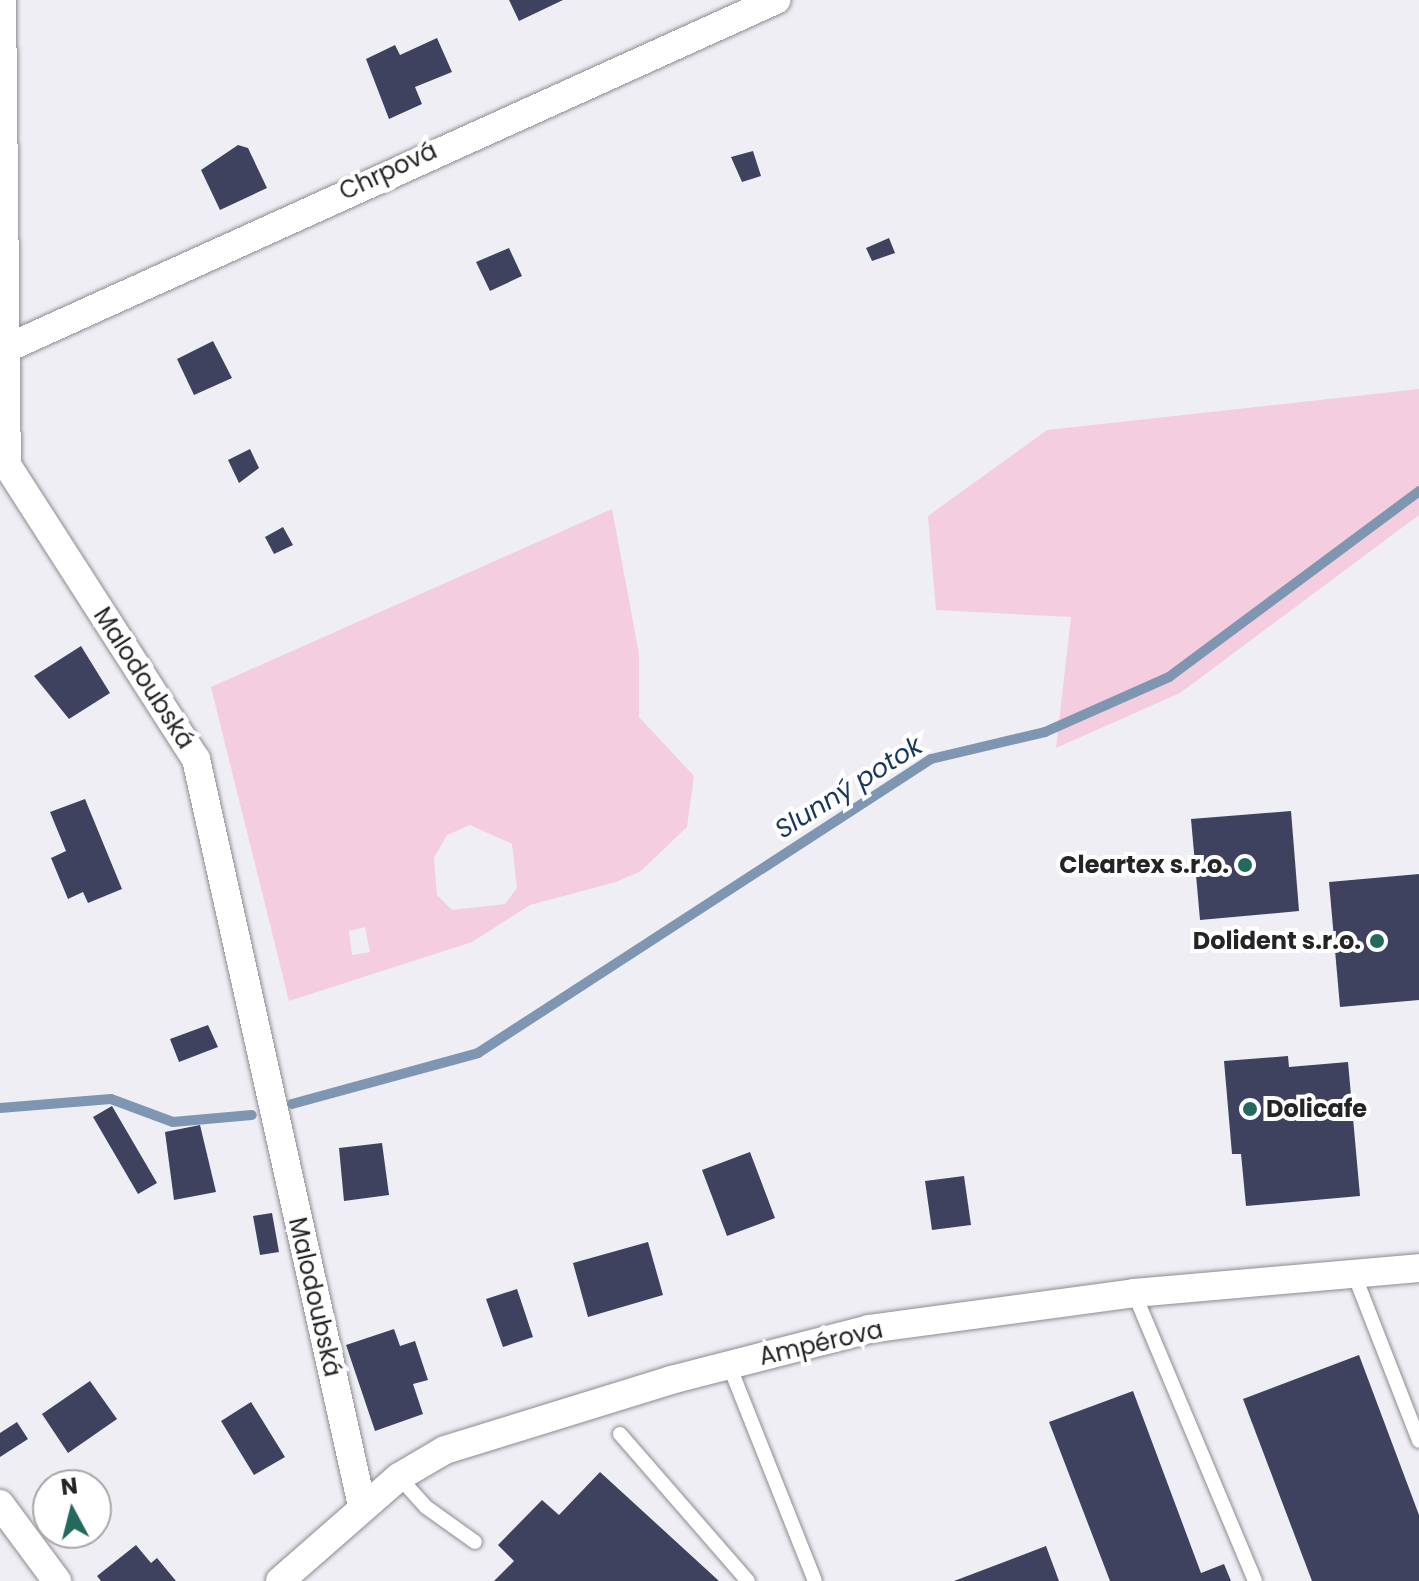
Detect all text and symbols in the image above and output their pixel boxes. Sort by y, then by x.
street label: Chrpová [335,136,441,206]
street label: Malodoubská [88,602,200,754]
water label: Slunný potok [770,730,928,846]
place label: Cleartex s.r.o. [1059,851,1229,879]
marker: Cleartex s.r.o. [1236,856,1254,874]
place label: Dolident s.r.o. [1193,927,1361,955]
marker: Dolident s.r.o. [1368,932,1386,950]
place label: Dolicafe [1266,1095,1367,1123]
marker: Dolicafe [1241,1100,1259,1118]
street label: Malodoubská [283,1215,347,1379]
street label: Ampérova [756,1315,886,1371]
north arrow [32,1469,112,1549]
text: N [59,1470,79,1503]

